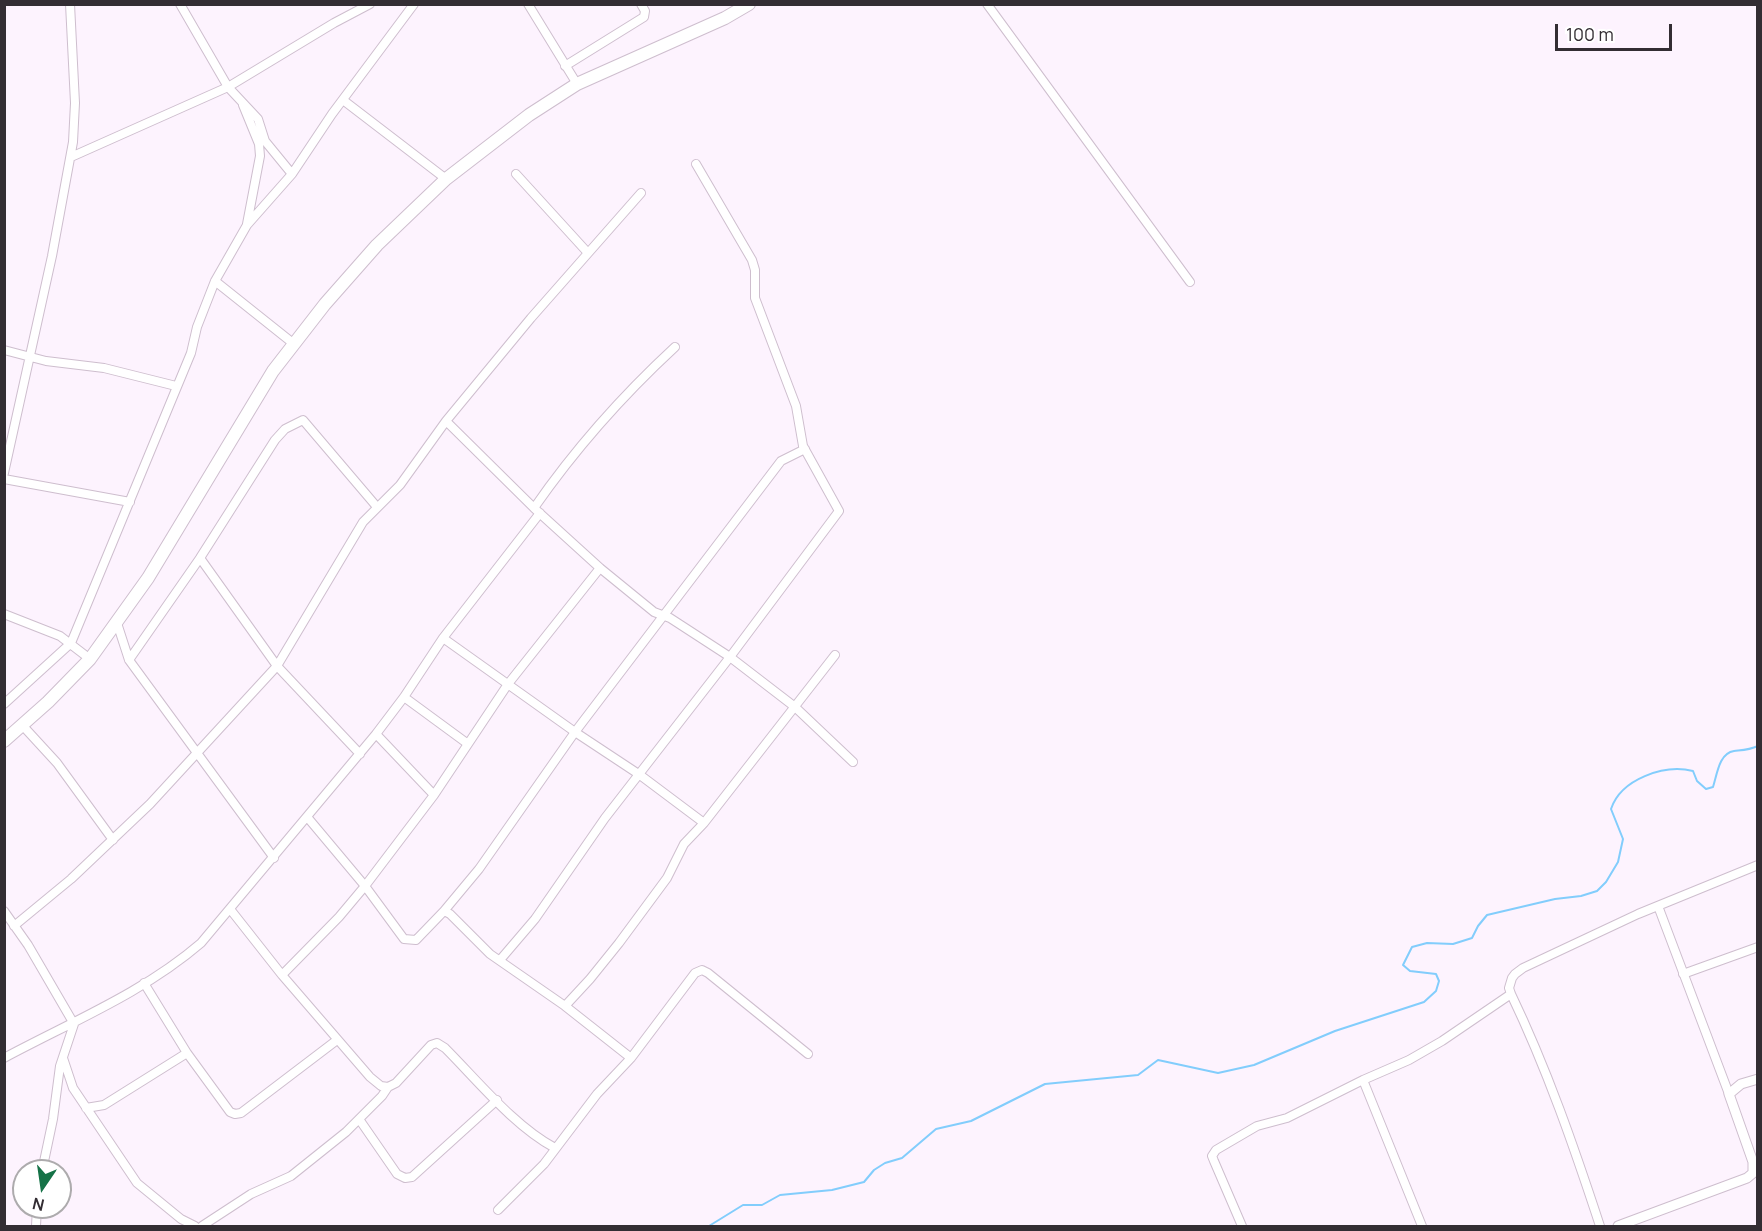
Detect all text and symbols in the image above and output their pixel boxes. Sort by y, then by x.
scale bar [1558,12,1675,50]
text: 100 m [1566,22,1614,46]
north arrow [12,1159,72,1219]
text: N [30,1193,46,1217]

